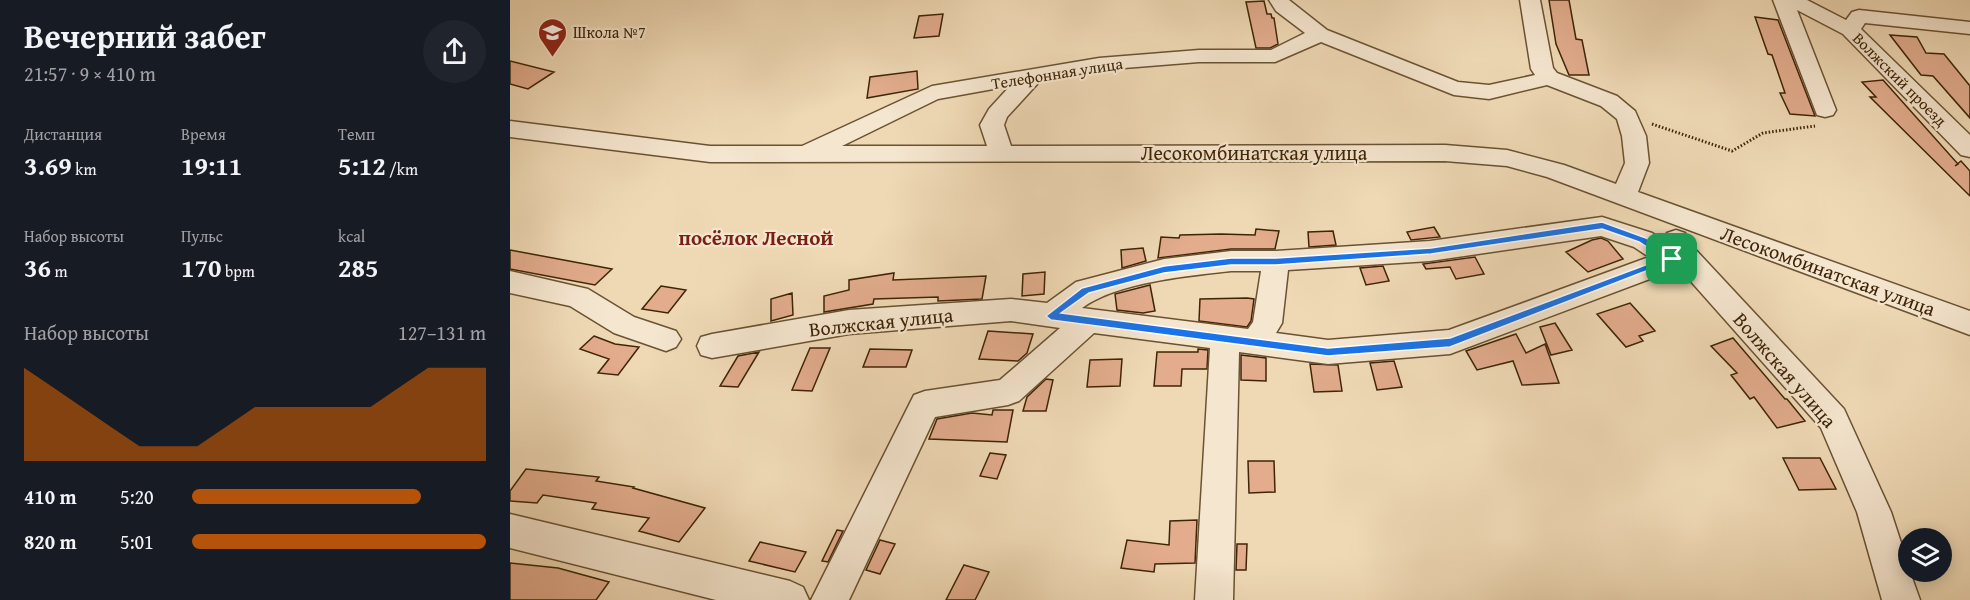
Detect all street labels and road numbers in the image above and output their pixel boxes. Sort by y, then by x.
street label: Волжский проезд [1847,26,1953,132]
street label: Телефонная улица [990,51,1125,95]
street label: Лесокомбинатская улица [1141,138,1368,167]
street label: Лесокомбинатская улица [1717,218,1940,323]
street label: Волжская улица [808,299,955,343]
street label: Волжская улица [1727,306,1844,434]

